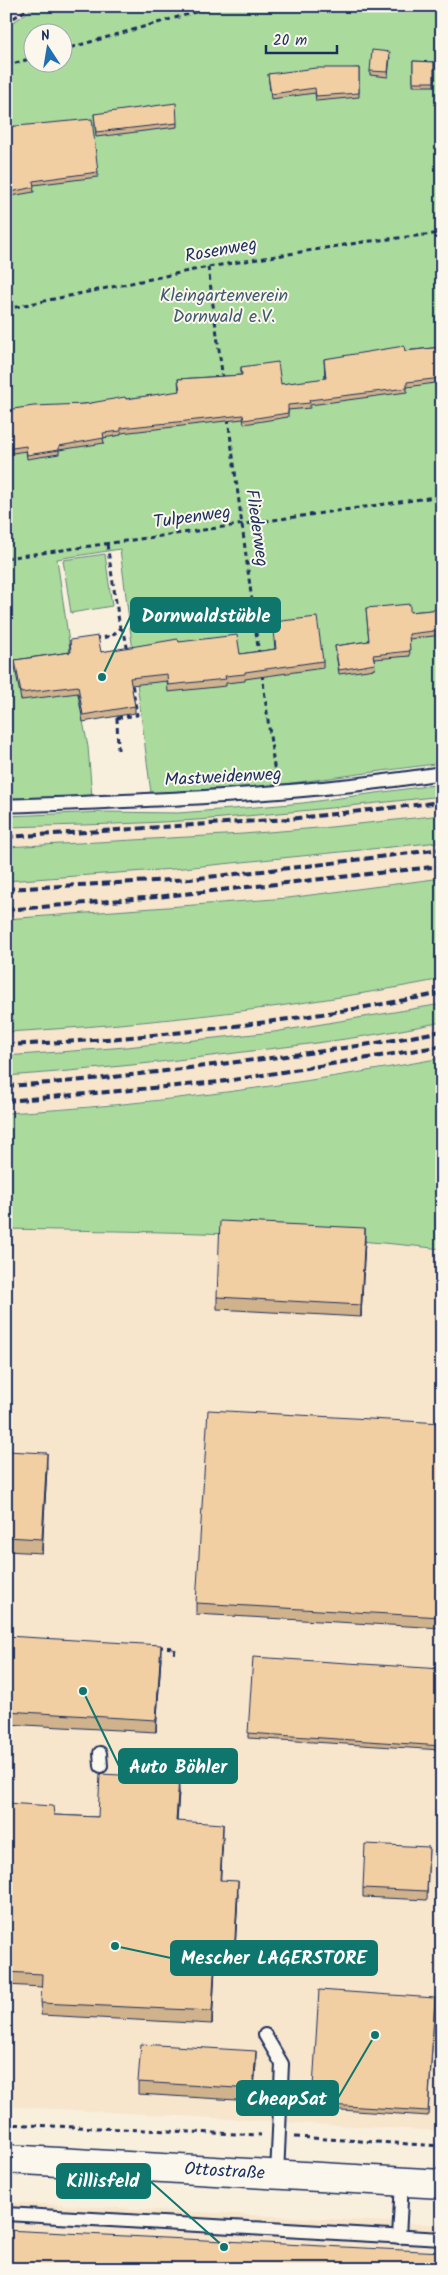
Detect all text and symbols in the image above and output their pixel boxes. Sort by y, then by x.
north arrow [22,22,72,72]
scale bar [266,22,337,54]
text: N [39,25,52,48]
text: 20 m [273,29,307,53]
street label: Rosenweg [183,230,259,272]
park label: Kleingartenverein Dornwald e.V. [160,282,288,332]
street label: Fliederweg [236,487,276,569]
street label: Tulpenweg [151,498,233,538]
callout: Dornwaldstüble [131,598,280,632]
text: Dornwaldstüble [142,602,270,632]
street label: Mastweidenweg [164,760,282,796]
callout: Auto Böhler [119,1749,237,1783]
text: Auto Böhler [129,1753,228,1783]
callout: Mescher LAGERSTORE [171,1941,377,1975]
text: Mescher LAGERSTORE [181,1944,369,1974]
callout: CheapSat [237,2081,338,2115]
text: CheapSat [247,2085,328,2115]
street label: Ottostraße [183,2155,266,2188]
callout: Killisfeld [57,2164,150,2198]
text: Killisfeld [66,2167,140,2197]

